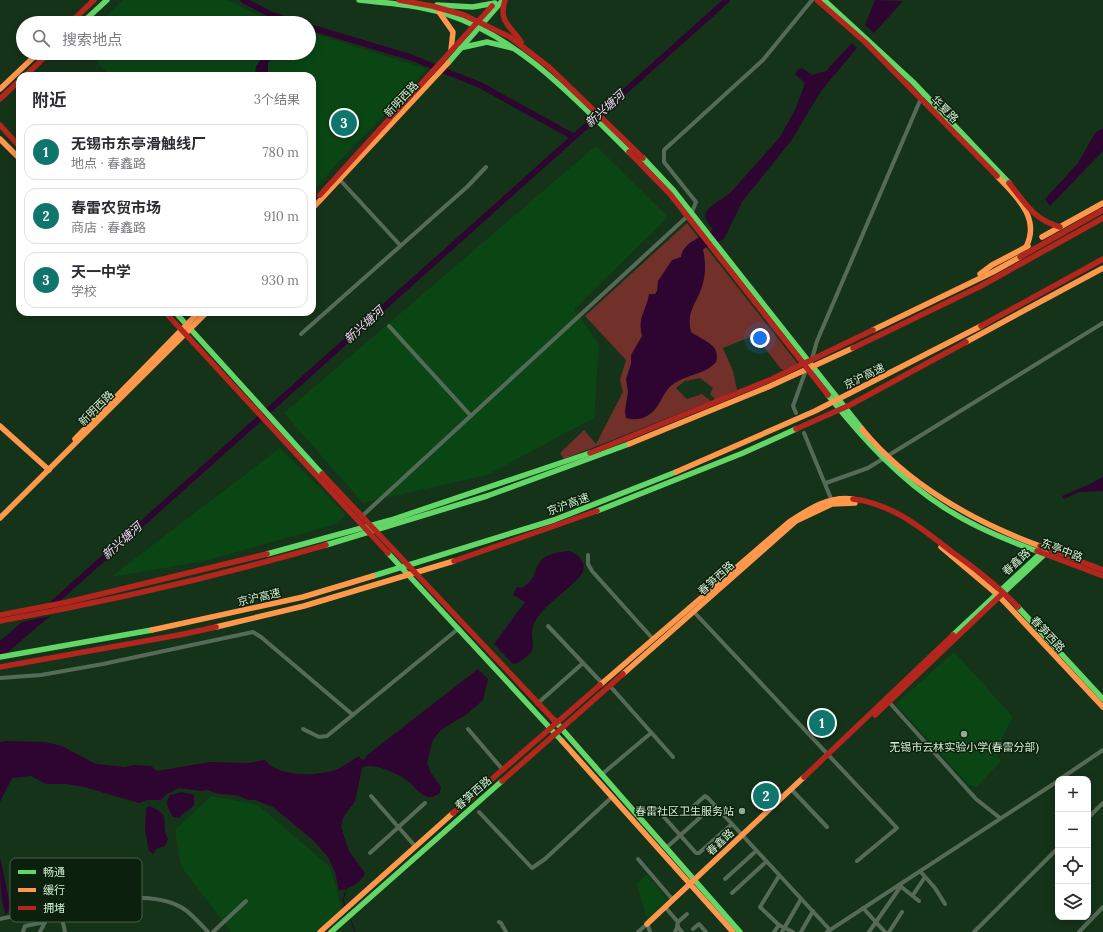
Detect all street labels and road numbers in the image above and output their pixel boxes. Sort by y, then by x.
street label: 新明西路 [381,78,421,120]
street label: 华夏路 [928,92,962,126]
street label: 京沪高速 [841,360,887,392]
street label: 新明西路 [75,387,117,429]
street label: 京沪高速 [545,490,591,518]
street label: 东亭中路 [1039,536,1085,564]
street label: 春鑫路 [999,546,1033,578]
street label: 春笋西路 [695,558,737,598]
street label: 京沪高速 [236,585,282,609]
street label: 春笋西路 [1028,613,1068,655]
street label: 春笋西路 [452,773,494,813]
street label: 春鑫路 [703,826,737,858]

